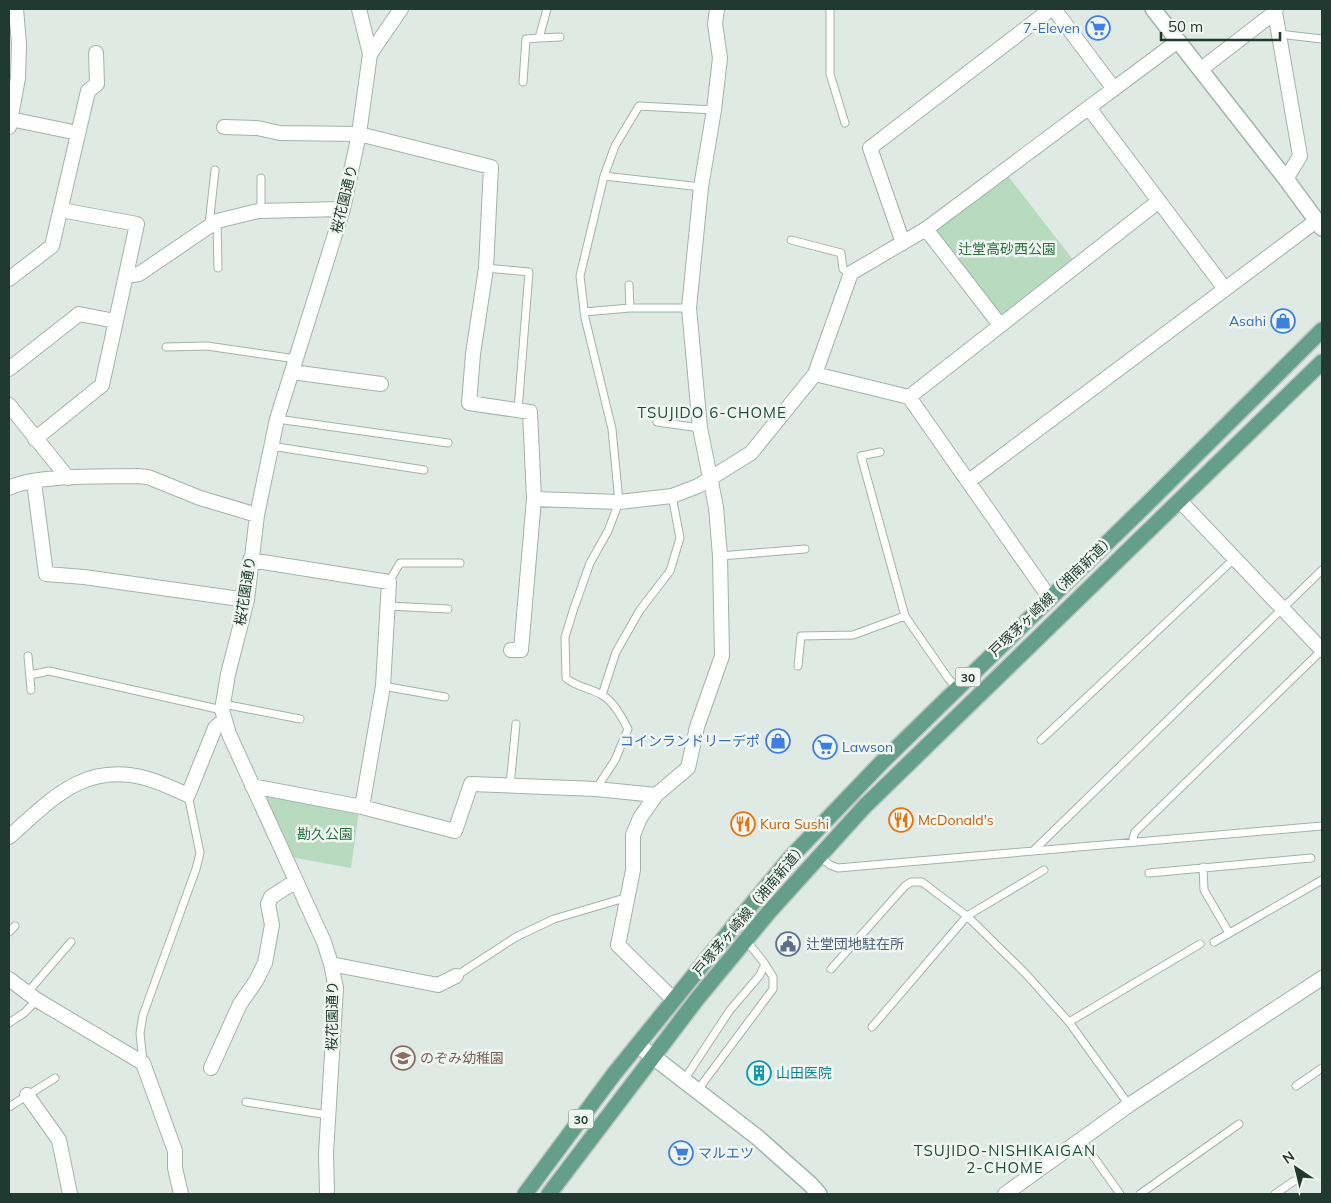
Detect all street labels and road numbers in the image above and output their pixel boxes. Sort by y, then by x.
street label: 桜花園通り [327,163,361,235]
street label: 戸塚茅ヶ崎線（湘南新道） [985,530,1119,660]
street label: 桜花園通り [231,555,259,627]
road number: 30 [956,668,980,686]
street label: 戸塚茅ヶ崎線（湘南新道） [689,839,811,979]
street label: 桜花園通り [322,981,342,1051]
road number: 30 [568,1110,594,1128]

